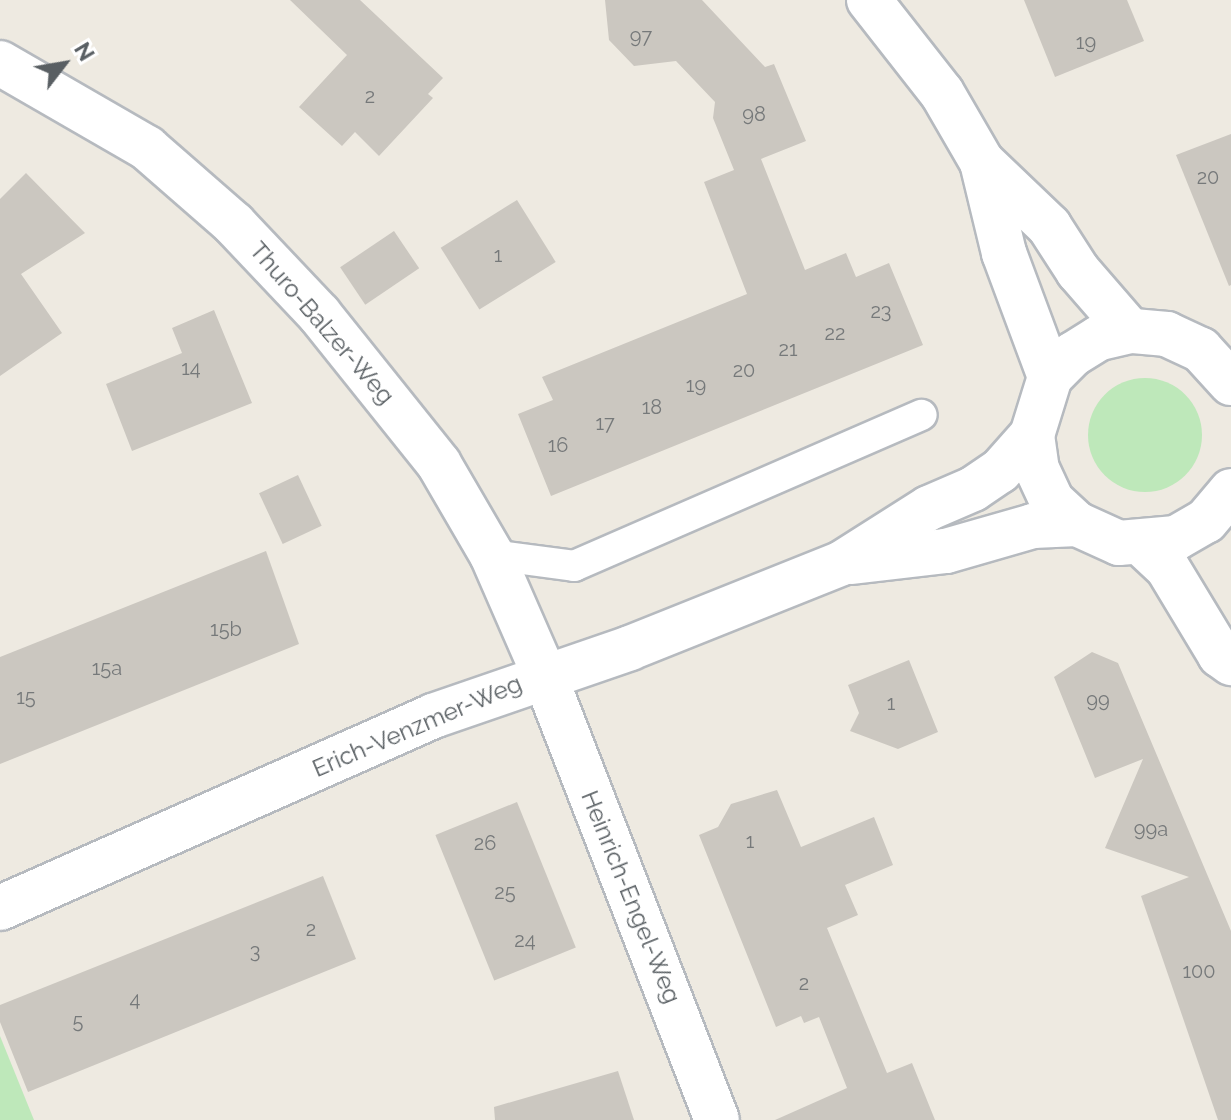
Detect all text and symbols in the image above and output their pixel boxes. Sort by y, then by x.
north arrow [24,24,104,104]
house number: 97 [630,24,652,48]
house number: 19 [1076,30,1096,54]
text: N [69,38,100,66]
house number: 2 [365,84,375,108]
house number: 98 [742,102,766,126]
house number: 20 [1197,165,1219,189]
street label: Thuro-Balzer-Weg [244,236,400,410]
house number: 1 [494,243,502,267]
house number: 23 [870,299,892,323]
house number: 22 [825,321,845,345]
house number: 21 [779,337,797,361]
house number: 14 [181,356,201,380]
house number: 20 [733,358,755,382]
house number: 19 [686,373,706,397]
house number: 18 [642,395,662,419]
house number: 17 [595,411,615,435]
house number: 16 [548,433,568,457]
house number: 15b [210,617,242,641]
house number: 15a [92,656,122,680]
street label: Erich-Venzmer-Weg [308,669,526,783]
house number: 15 [16,685,36,709]
house number: 99 [1086,688,1110,712]
house number: 1 [887,691,895,715]
street label: Heinrich-Engel-Weg [575,786,687,1008]
house number: 99a [1134,817,1168,841]
house number: 1 [746,829,754,853]
house number: 26 [474,831,496,855]
house number: 25 [494,880,516,904]
house number: 2 [306,917,316,941]
house number: 24 [514,928,536,952]
house number: 3 [250,939,260,963]
house number: 100 [1182,959,1216,983]
house number: 2 [799,971,809,995]
house number: 4 [130,987,140,1011]
house number: 5 [73,1009,83,1033]

